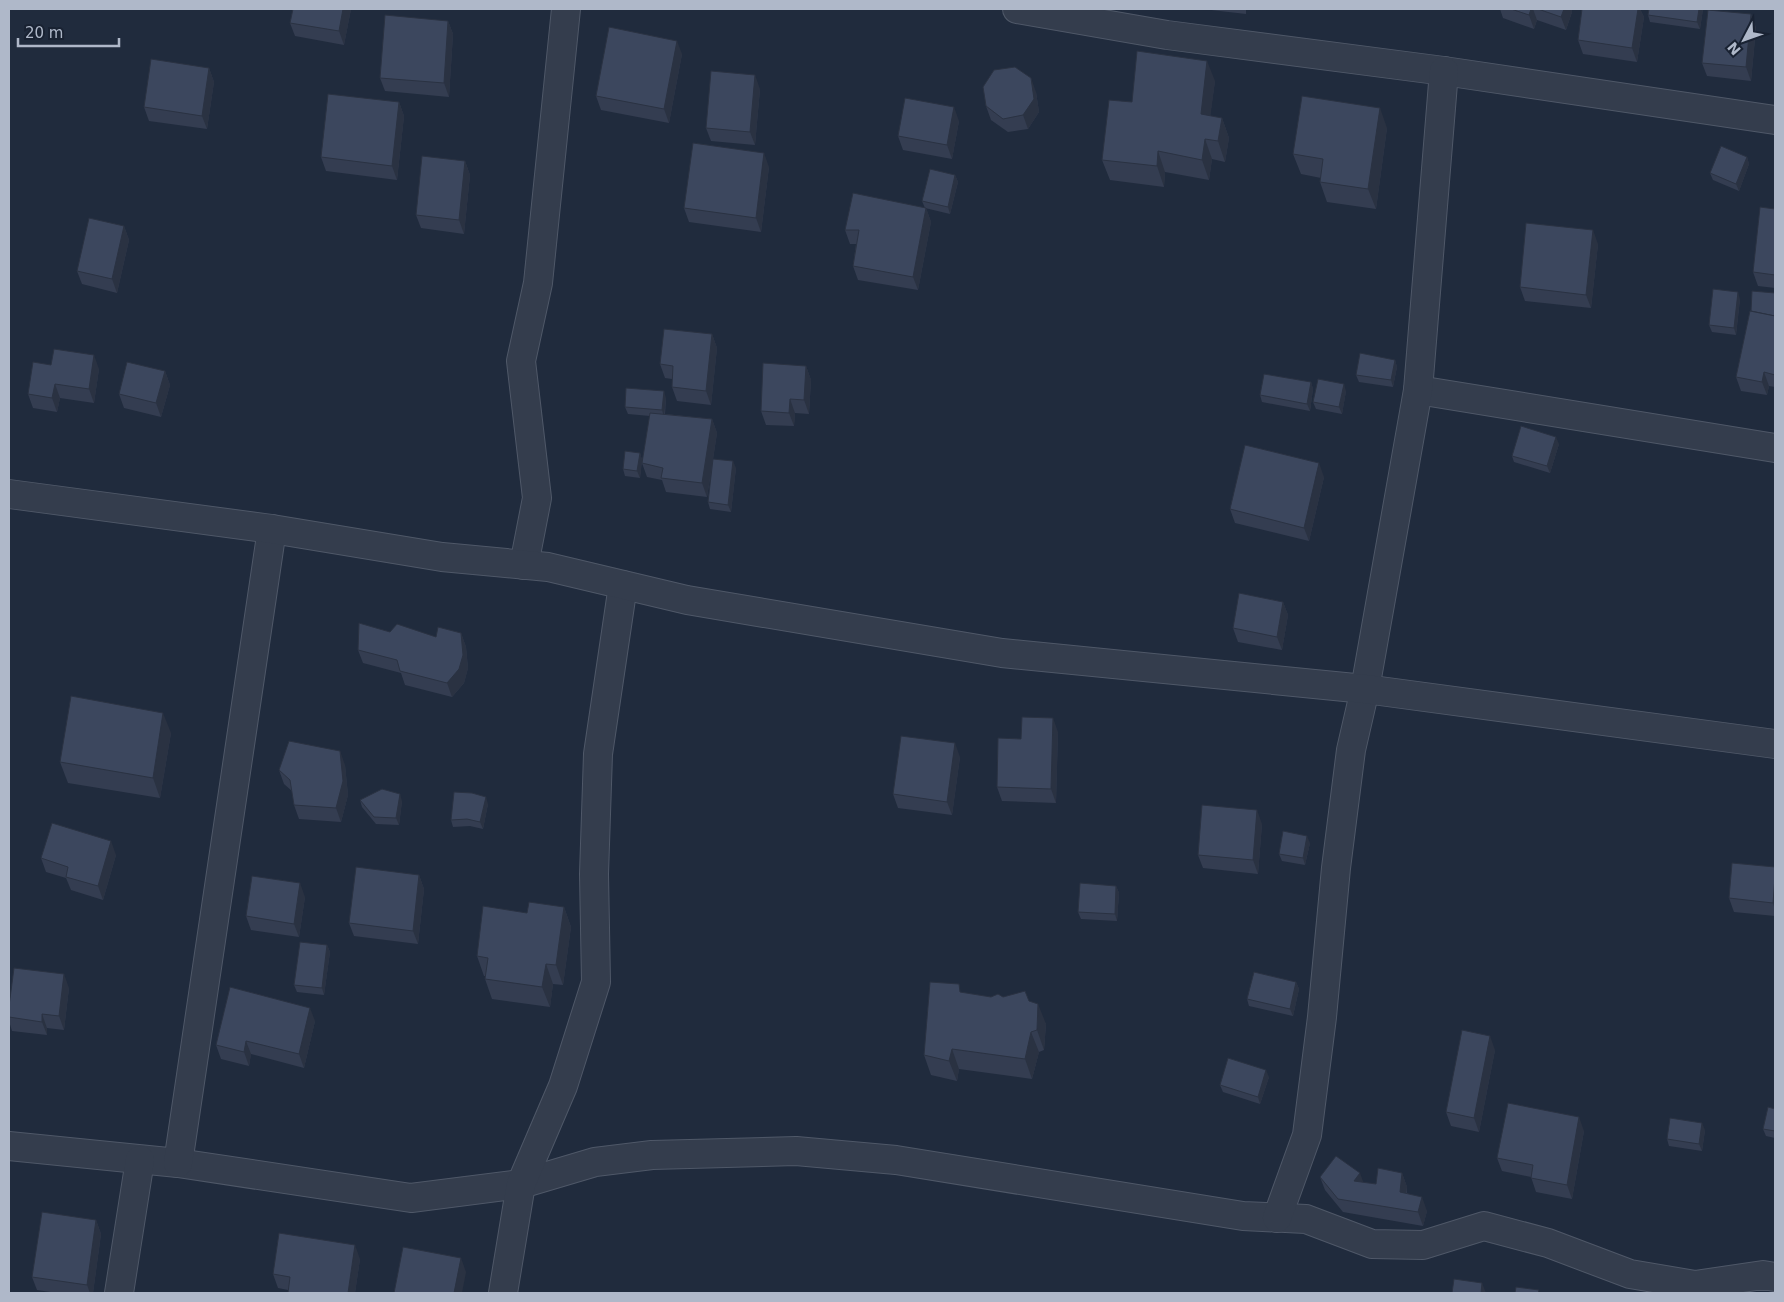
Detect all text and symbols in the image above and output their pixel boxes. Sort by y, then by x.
scale bar [18,15,119,47]
north arrow [1719,15,1769,65]
text: 20 m [25,24,63,42]
text: N [1724,39,1744,58]

